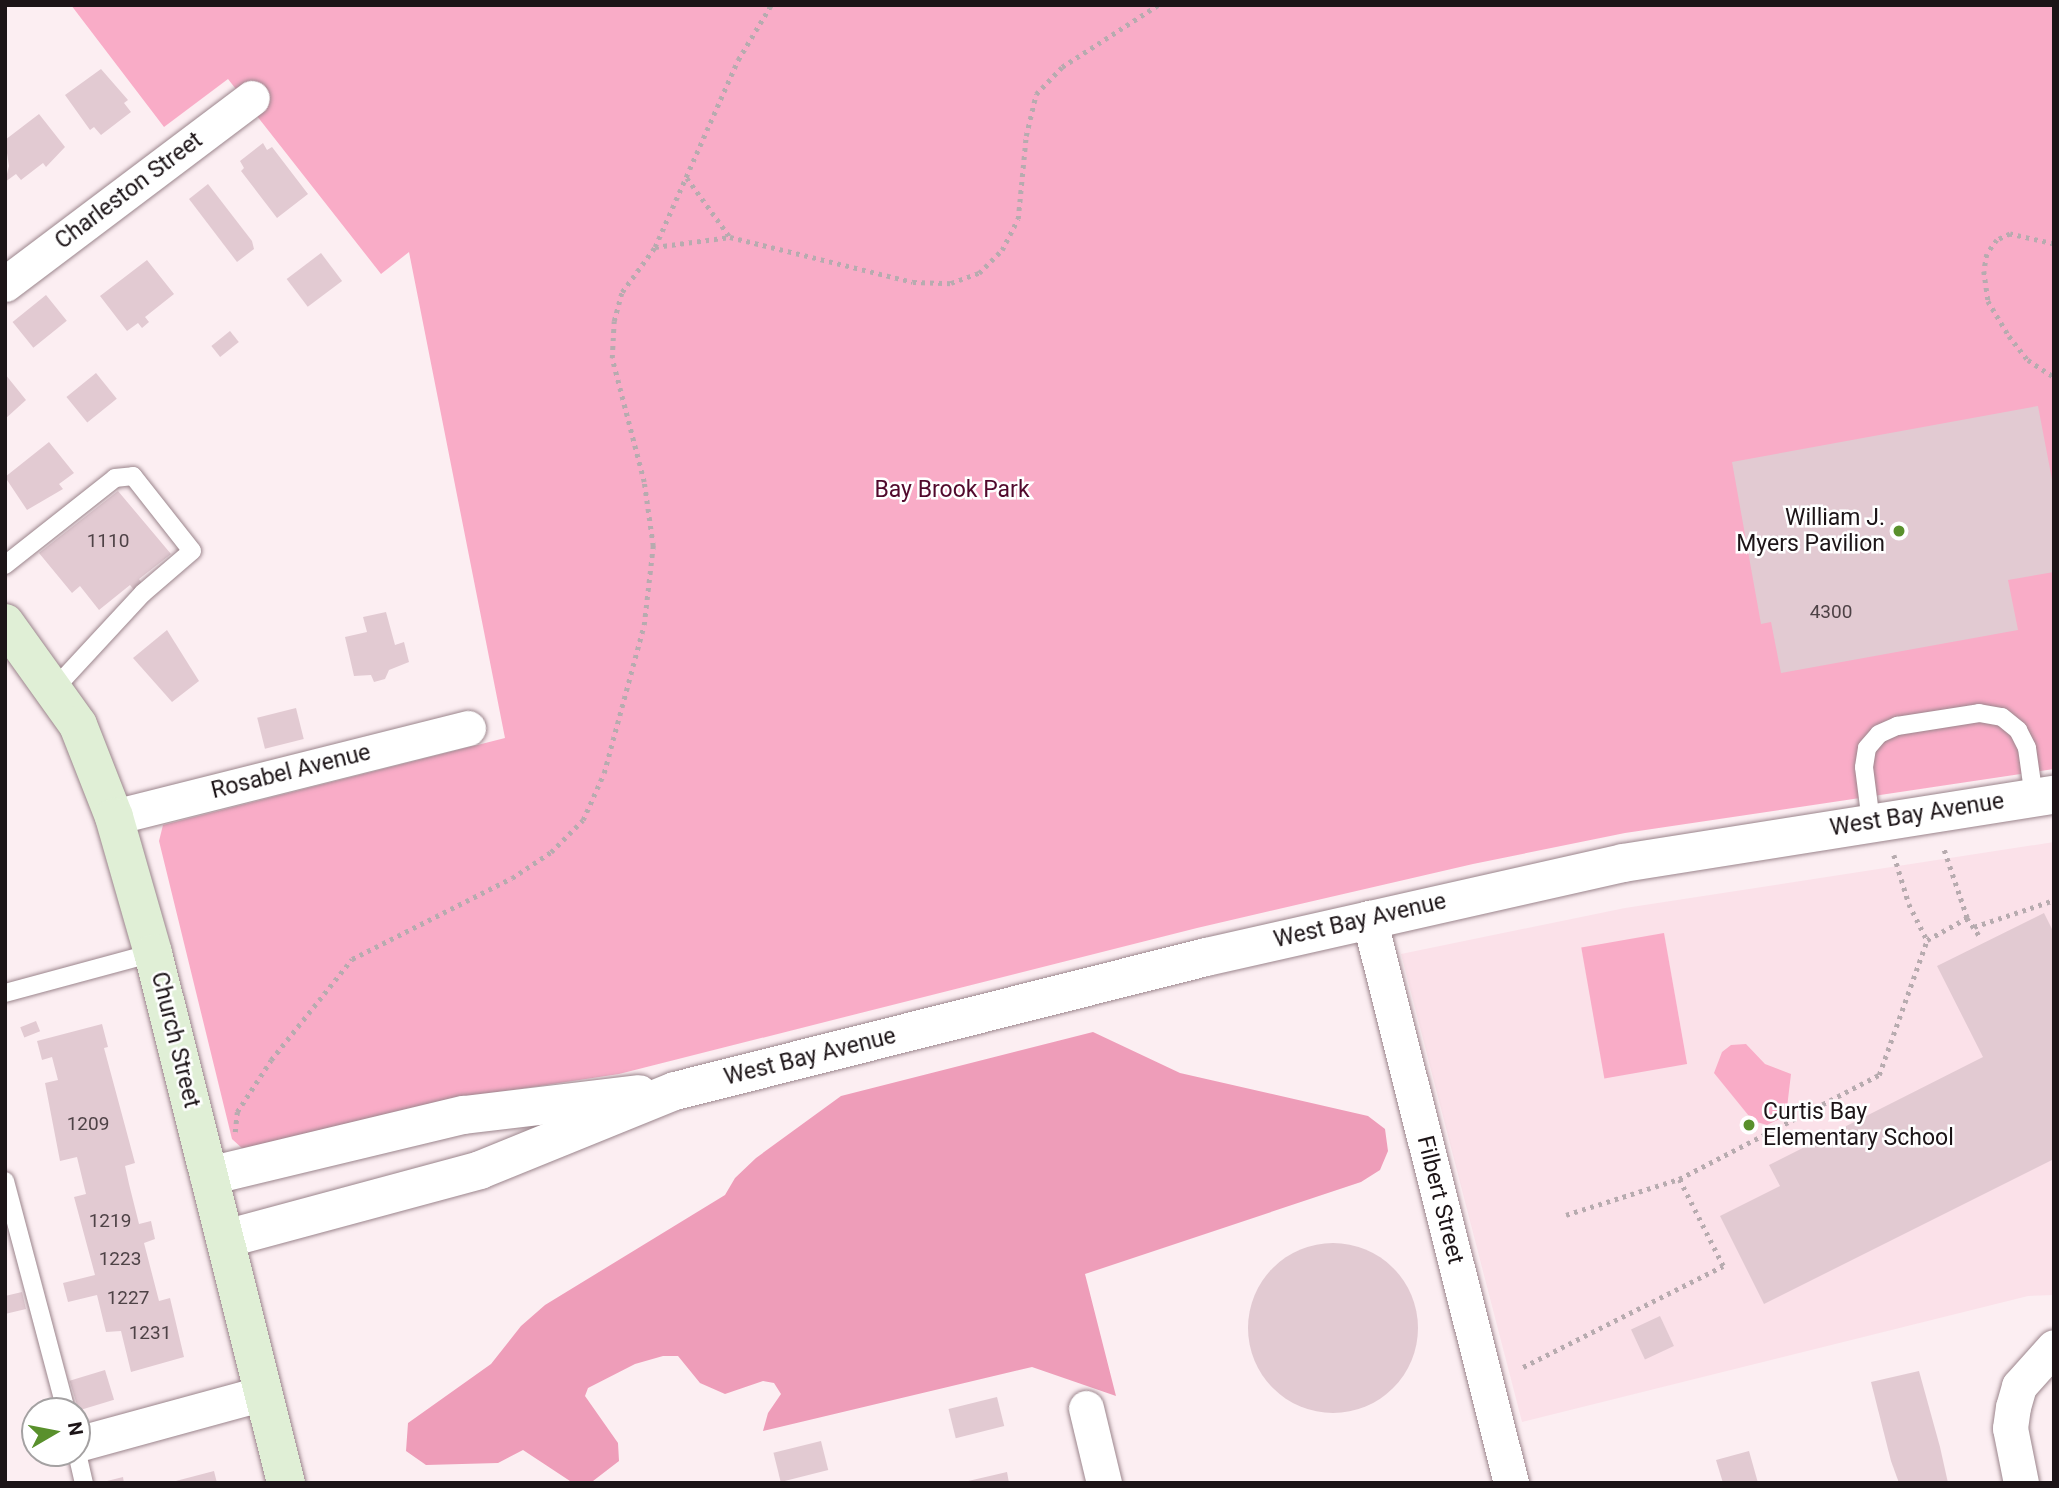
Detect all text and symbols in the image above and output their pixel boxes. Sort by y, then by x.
street label: Charleston Street [50,127,208,255]
park label: Bay Brook Park [874,476,1030,504]
place label: William J. Myers Pavilion [1736,504,1885,558]
marker: William J. Myers Pavilion [1891,523,1907,539]
house number: 1110 [87,530,129,552]
house number: 4300 [1810,601,1852,623]
street label: Rosabel Avenue [208,739,374,805]
street label: West Bay Avenue [1828,788,2006,842]
street label: West Bay Avenue [1271,888,1449,954]
street label: Church Street [145,969,205,1111]
street label: West Bay Avenue [721,1022,899,1092]
place label: Curtis Bay Elementary School [1763,1098,1954,1152]
house number: 1209 [67,1113,109,1135]
marker: Curtis Bay Elementary School [1741,1117,1757,1133]
street label: Filbert Street [1411,1133,1469,1267]
house number: 1219 [89,1210,131,1232]
house number: 1223 [99,1248,141,1270]
house number: 1227 [107,1287,149,1309]
house number: 1231 [129,1322,171,1344]
north arrow [21,1397,91,1467]
text: N [63,1420,88,1437]

